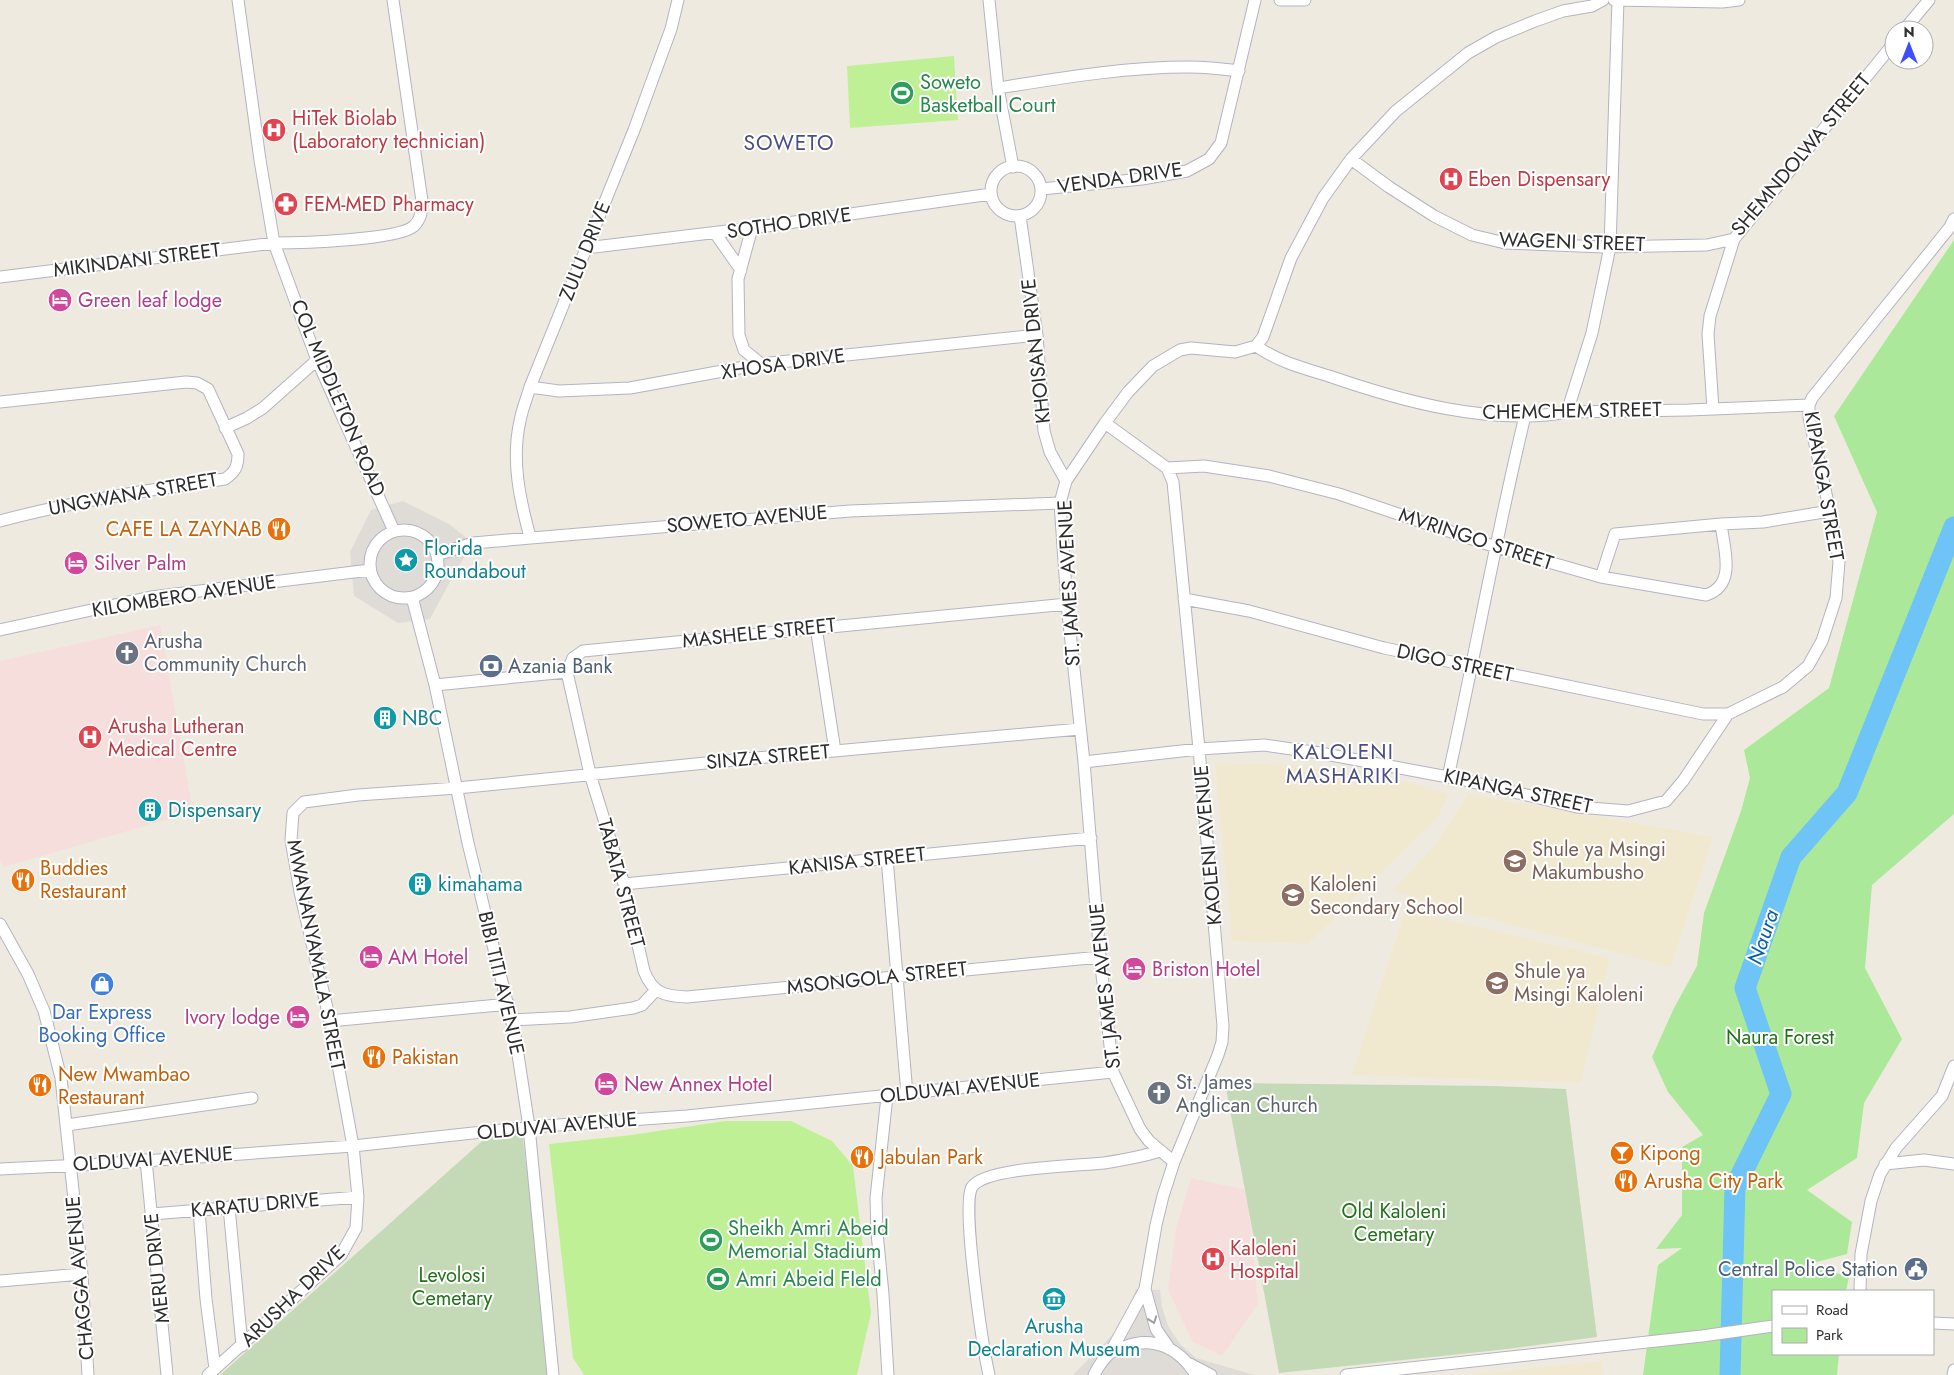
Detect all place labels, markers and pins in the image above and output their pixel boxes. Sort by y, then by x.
place label: Soweto Basketball Court [920,68,1056,120]
sports icon: Soweto Basketball Court [889,80,915,106]
place label: HiTek Biolab (Laboratory technician) [292,104,486,156]
hospital icon: HiTek Biolab (Laboratory technician) [261,117,287,143]
place label: Eben Dispensary [1468,165,1610,194]
hospital icon: Eben Dispensary [1438,166,1464,192]
place label: FEM-MED Pharmacy [304,190,474,219]
pharmacy icon: FEM-MED Pharmacy [273,191,299,217]
place label: Green leaf lodge [78,286,222,315]
hotel icon: Green leaf lodge [47,287,73,313]
place label: CAFE LA ZAYNAB [106,515,262,544]
restaurant icon: CAFE LA ZAYNAB [266,516,292,542]
place label: Florida Roundabout [424,534,526,586]
place icon: Florida Roundabout [393,547,419,573]
place label: Silver Palm [94,549,187,578]
hotel icon: Silver Palm [63,550,89,576]
place label: Arusha Community Church [144,627,307,679]
church icon: Arusha Community Church [114,640,140,666]
place label: Azania Bank [508,652,613,681]
bank icon: Azania Bank [478,653,504,679]
place label: NBC [402,704,442,733]
building icon: NBC [372,705,398,731]
place label: Arusha Lutheran Medical Centre [108,712,244,764]
hospital icon: Arusha Lutheran Medical Centre [77,724,103,750]
place label: Dispensary [168,796,261,825]
building icon: Dispensary [137,797,163,823]
place label: Shule ya Msingi Makumbusho [1532,835,1666,887]
school or university icon: Shule ya Msingi Makumbusho [1502,848,1528,874]
place label: Buddies Restaurant [40,854,126,906]
restaurant icon: Buddies Restaurant [10,867,36,893]
place label: kimahama [438,870,523,899]
place label: Kaloleni Secondary School [1310,870,1463,922]
building icon: kimahama [407,871,433,897]
school or university icon: Kaloleni Secondary School [1280,882,1306,908]
place label: AM Hotel [388,943,468,972]
hotel icon: AM Hotel [358,944,384,970]
place label: Briston Hotel [1152,955,1260,984]
hotel icon: Briston Hotel [1121,956,1147,982]
place label: Shule ya Msingi Kaloleni [1514,957,1644,1009]
school or university icon: Shule ya Msingi Kaloleni [1484,970,1510,996]
shop icon: Dar Express Booking Office [89,971,115,997]
place label: Dar Express Booking Office [38,998,166,1050]
place label: Ivory lodge [185,1003,280,1032]
hotel icon: Ivory lodge [285,1004,311,1030]
place label: Pakistan [392,1043,459,1072]
restaurant icon: Pakistan [361,1044,387,1070]
place label: New Mwambao Restaurant [58,1060,190,1112]
place label: St. James Anglican Church [1176,1068,1318,1120]
place label: New Annex Hotel [624,1070,773,1099]
hotel icon: New Annex Hotel [593,1071,619,1097]
restaurant icon: New Mwambao Restaurant [27,1072,53,1098]
church icon: St. James Anglican Church [1146,1080,1172,1106]
place label: Kipong [1640,1139,1701,1168]
bar icon: Kipong [1609,1140,1635,1166]
place label: Jabulan Park [877,1143,983,1172]
restaurant icon: Jabulan Park [849,1144,875,1170]
place label: Arusha City Park [1644,1167,1783,1196]
restaurant icon: Arusha City Park [1613,1168,1639,1194]
place label: Sheikh Amri Abeid Memorial Stadium [728,1214,889,1266]
sports icon: Sheikh Amri Abeid Memorial Stadium [698,1227,724,1253]
place label: Kaloleni Hospital [1230,1234,1299,1286]
hospital icon: Kaloleni Hospital [1200,1246,1226,1272]
place label: Central Police Station [1718,1255,1898,1284]
public building icon: Central Police Station [1903,1256,1929,1282]
place label: Amri Abeid FIeld [736,1265,882,1294]
sports icon: Amri Abeid FIeld [705,1266,731,1292]
museum icon: Arusha Declaration Museum [1041,1286,1067,1312]
place label: Arusha Declaration Museum [968,1312,1140,1364]

